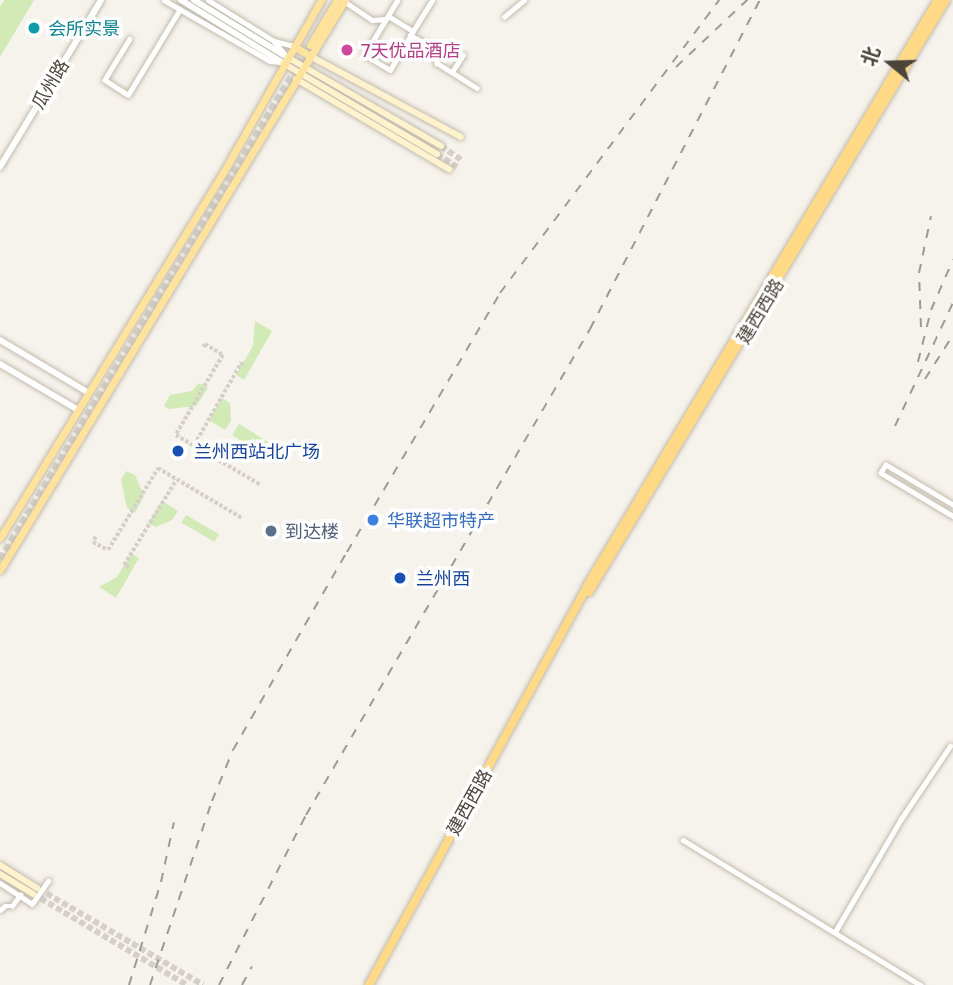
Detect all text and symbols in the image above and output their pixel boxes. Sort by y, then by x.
place label: 会所实景 [48,17,120,39]
marker: 会所实景 [26,20,42,36]
north arrow [855,28,925,98]
place label: 7天优品酒店 [361,39,461,61]
marker: 7天优品酒店 [339,42,355,58]
text: 北 [856,43,884,69]
street label: 瓜州路 [27,55,73,113]
street label: 建西西路 [732,275,788,347]
place label: 兰州西站北广场 [194,440,320,462]
marker: 兰州西站北广场 [168,441,188,461]
place label: 华联超市特产 [387,509,495,531]
marker: 华联超市特产 [365,512,381,528]
place label: 到达楼 [285,520,339,542]
marker: 到达楼 [263,523,279,539]
place label: 兰州西 [416,567,470,589]
marker: 兰州西 [390,568,410,588]
street label: 建西西路 [442,765,496,839]

